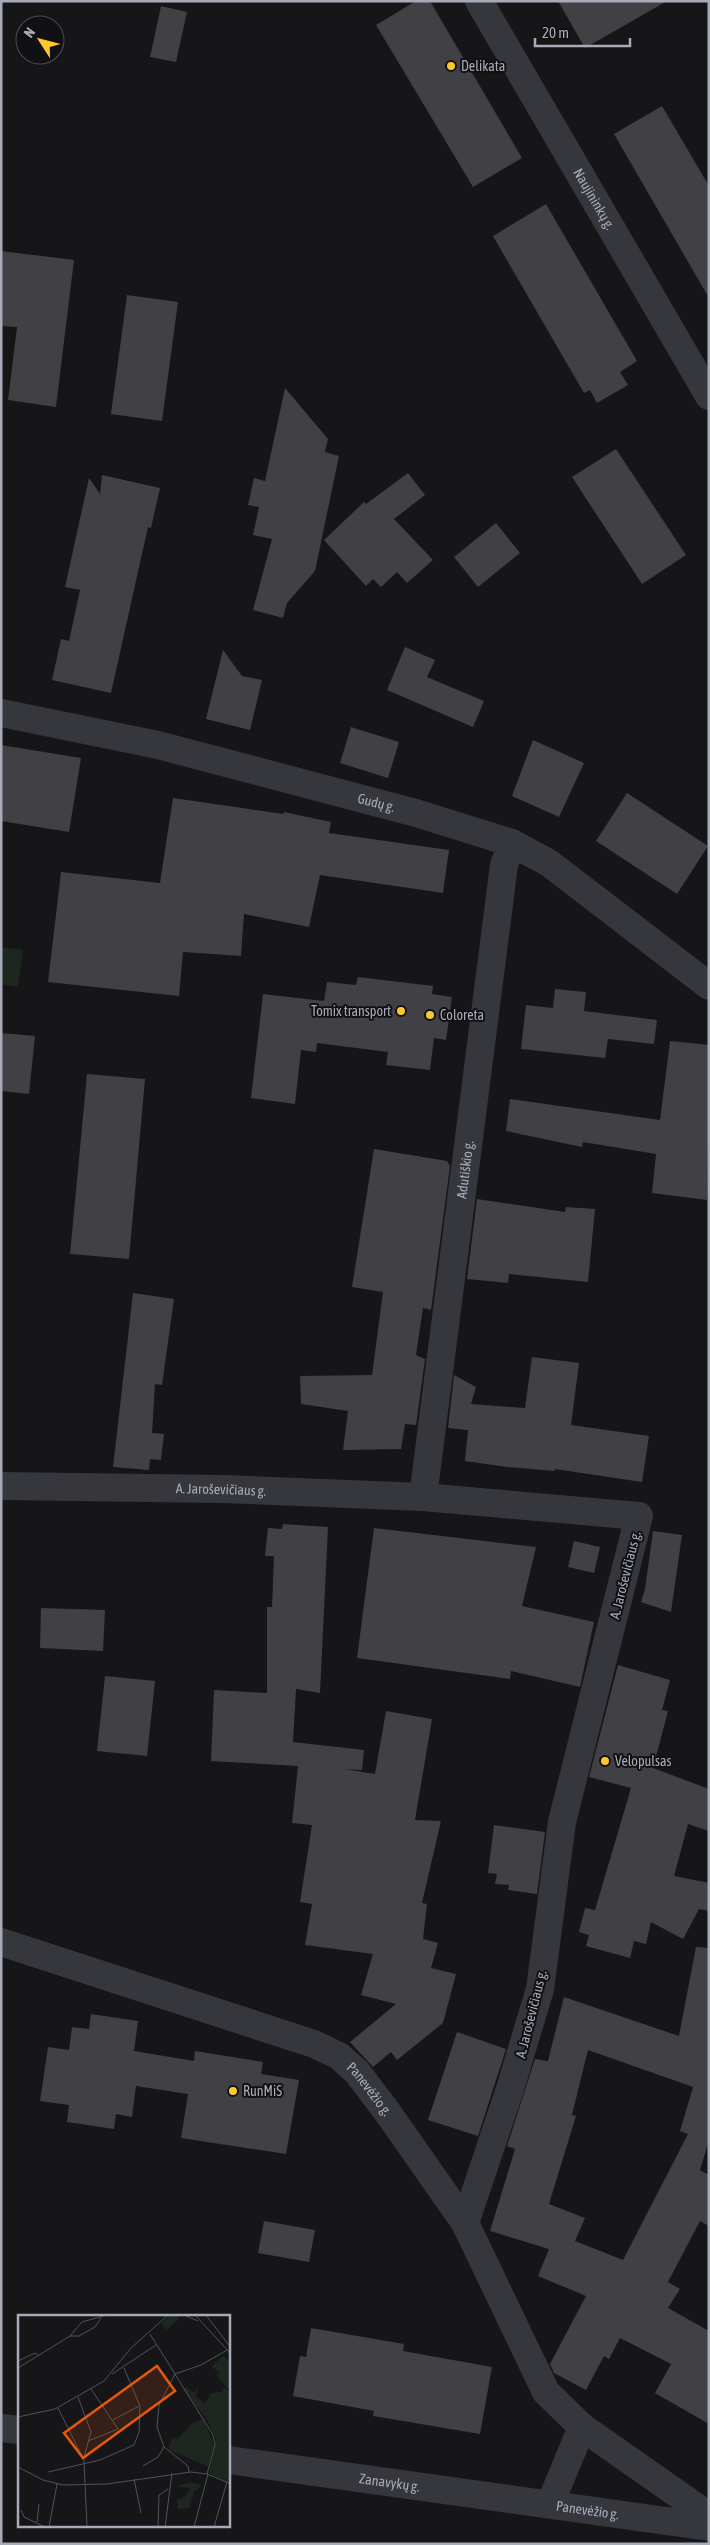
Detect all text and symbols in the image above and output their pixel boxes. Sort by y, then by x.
north arrow [15,15,65,65]
scale bar [535,15,630,47]
text: N [21,24,38,40]
text: 20 m [542,24,569,41]
place label: Delikata [461,58,505,74]
marker: Delikata [445,60,457,72]
street label: Naujininkų g. [570,165,618,232]
street label: Gudų g. [356,790,397,815]
place label: Tomix transport [311,1003,391,1019]
marker: Tomix transport [395,1005,407,1017]
place label: Coloreta [440,1007,484,1023]
marker: Coloreta [424,1009,436,1021]
street label: Adutiškio g. [453,1140,477,1200]
street label: A. Jaroševičiaus g. [176,1480,266,1499]
street label: A. Jaroševičiaus g. [606,1529,644,1621]
place label: Velopulsas [615,1753,672,1769]
marker: Velopulsas [599,1755,611,1767]
street label: A. Jaroševičiaus g. [512,1968,550,2060]
street label: Panevėžio g. [344,2059,395,2119]
place label: RunMiS [243,2083,282,2099]
marker: RunMiS [227,2085,239,2097]
inset map [18,2315,230,2528]
street label: Zanavykų g. [358,2470,421,2495]
street label: Panevėžio g. [555,2498,620,2522]

